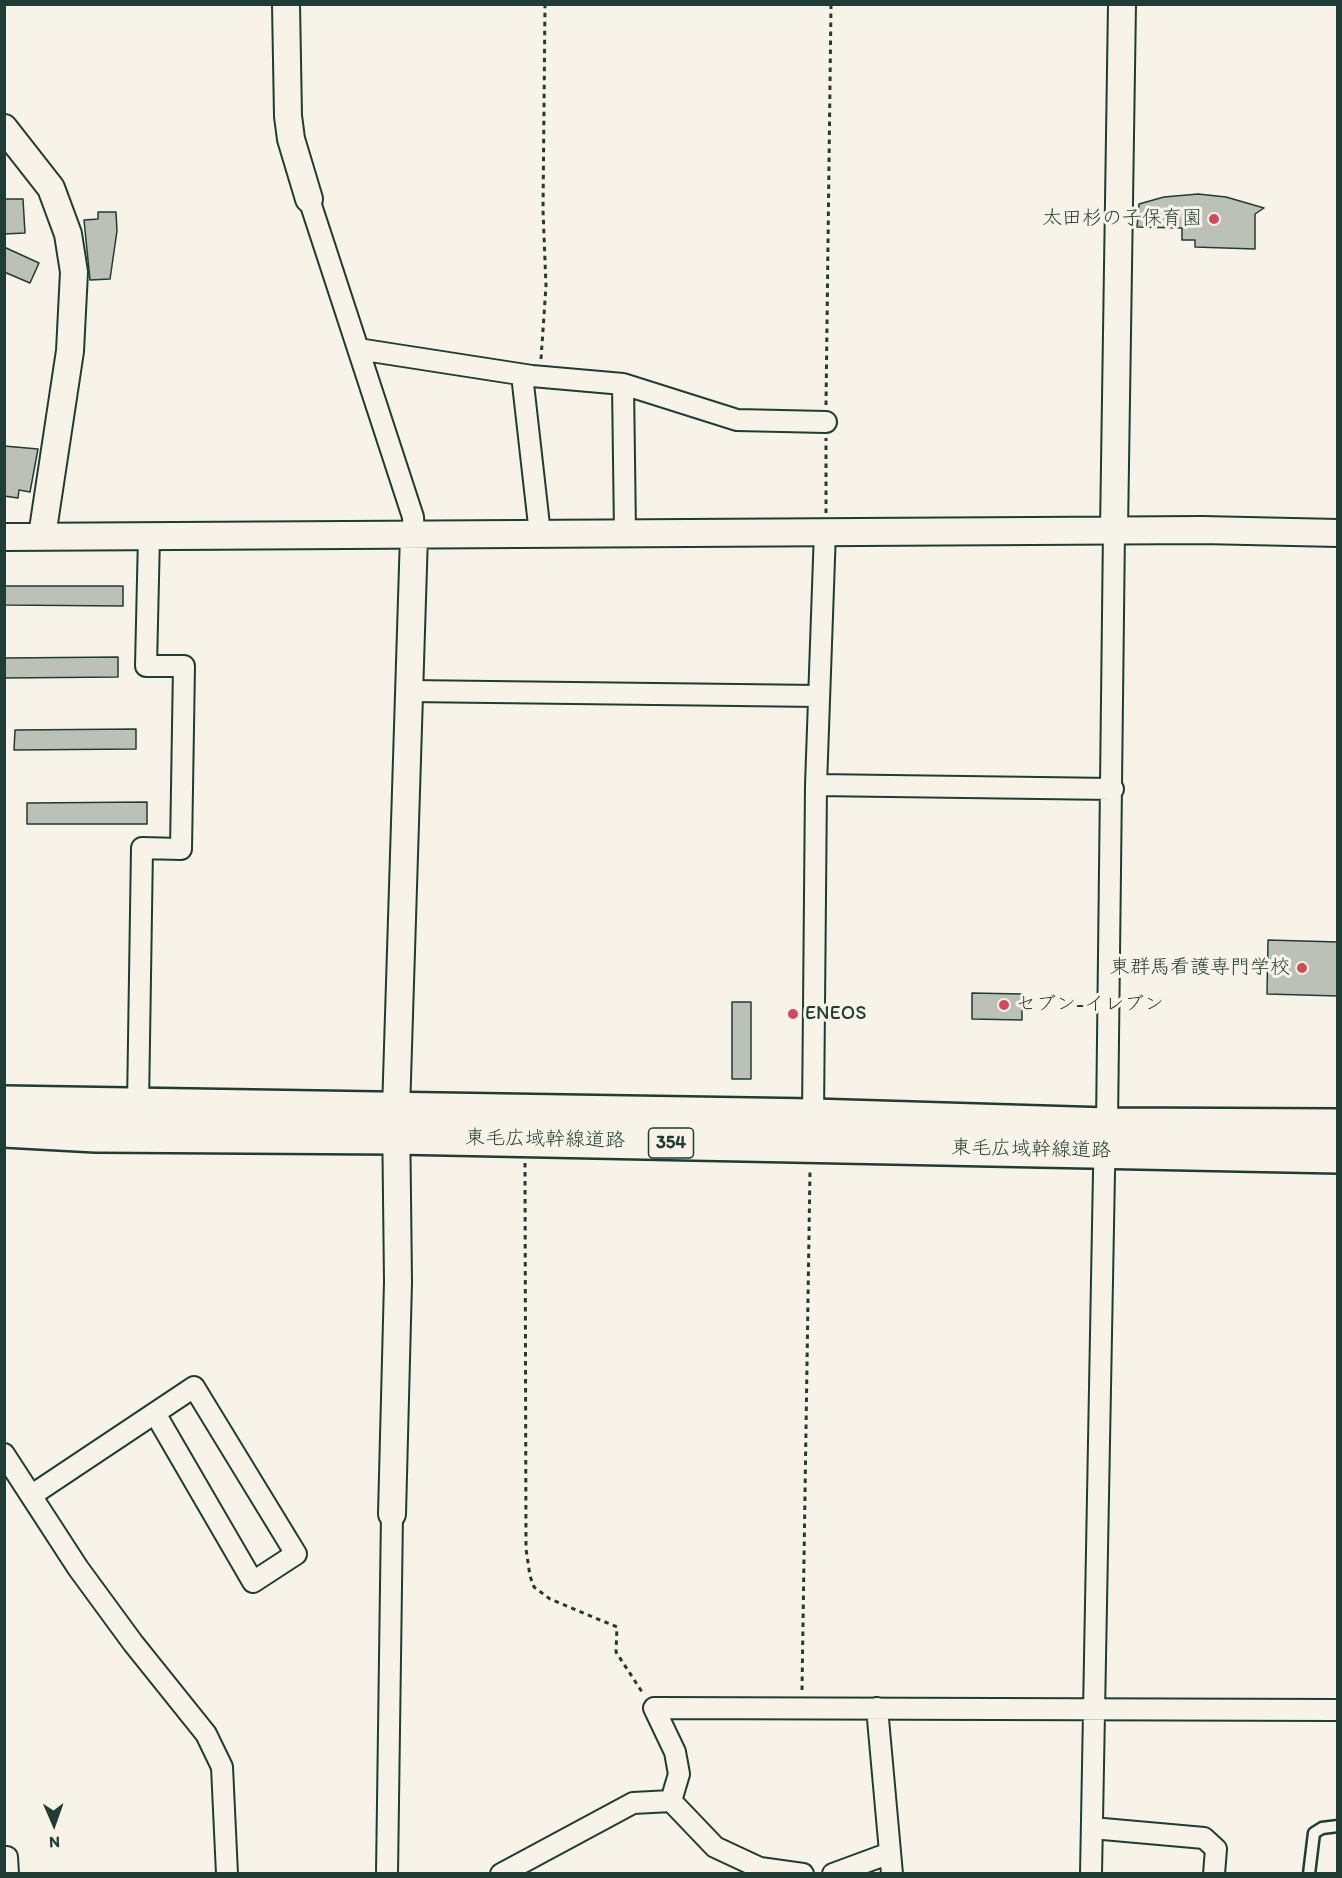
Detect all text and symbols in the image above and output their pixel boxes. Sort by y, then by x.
place label: 太田杉の子保育園 [1042,207,1202,231]
marker: 太田杉の子保育園 [1207,212,1221,226]
place label: 東群馬看護専門学校 [1110,956,1290,980]
marker: 東群馬看護専門学校 [1295,961,1309,975]
place label: セブン-イレブン [1016,993,1164,1017]
marker: セブン-イレブン [997,998,1011,1012]
place label: ENEOS [805,1002,866,1026]
marker: ENEOS [786,1007,800,1021]
street label: 東毛広域幹線道路 [465,1127,625,1153]
road number: 354 [648,1128,694,1158]
street label: 東毛広域幹線道路 [951,1137,1111,1163]
north arrow [24,1794,84,1854]
text: N [49,1833,60,1852]

